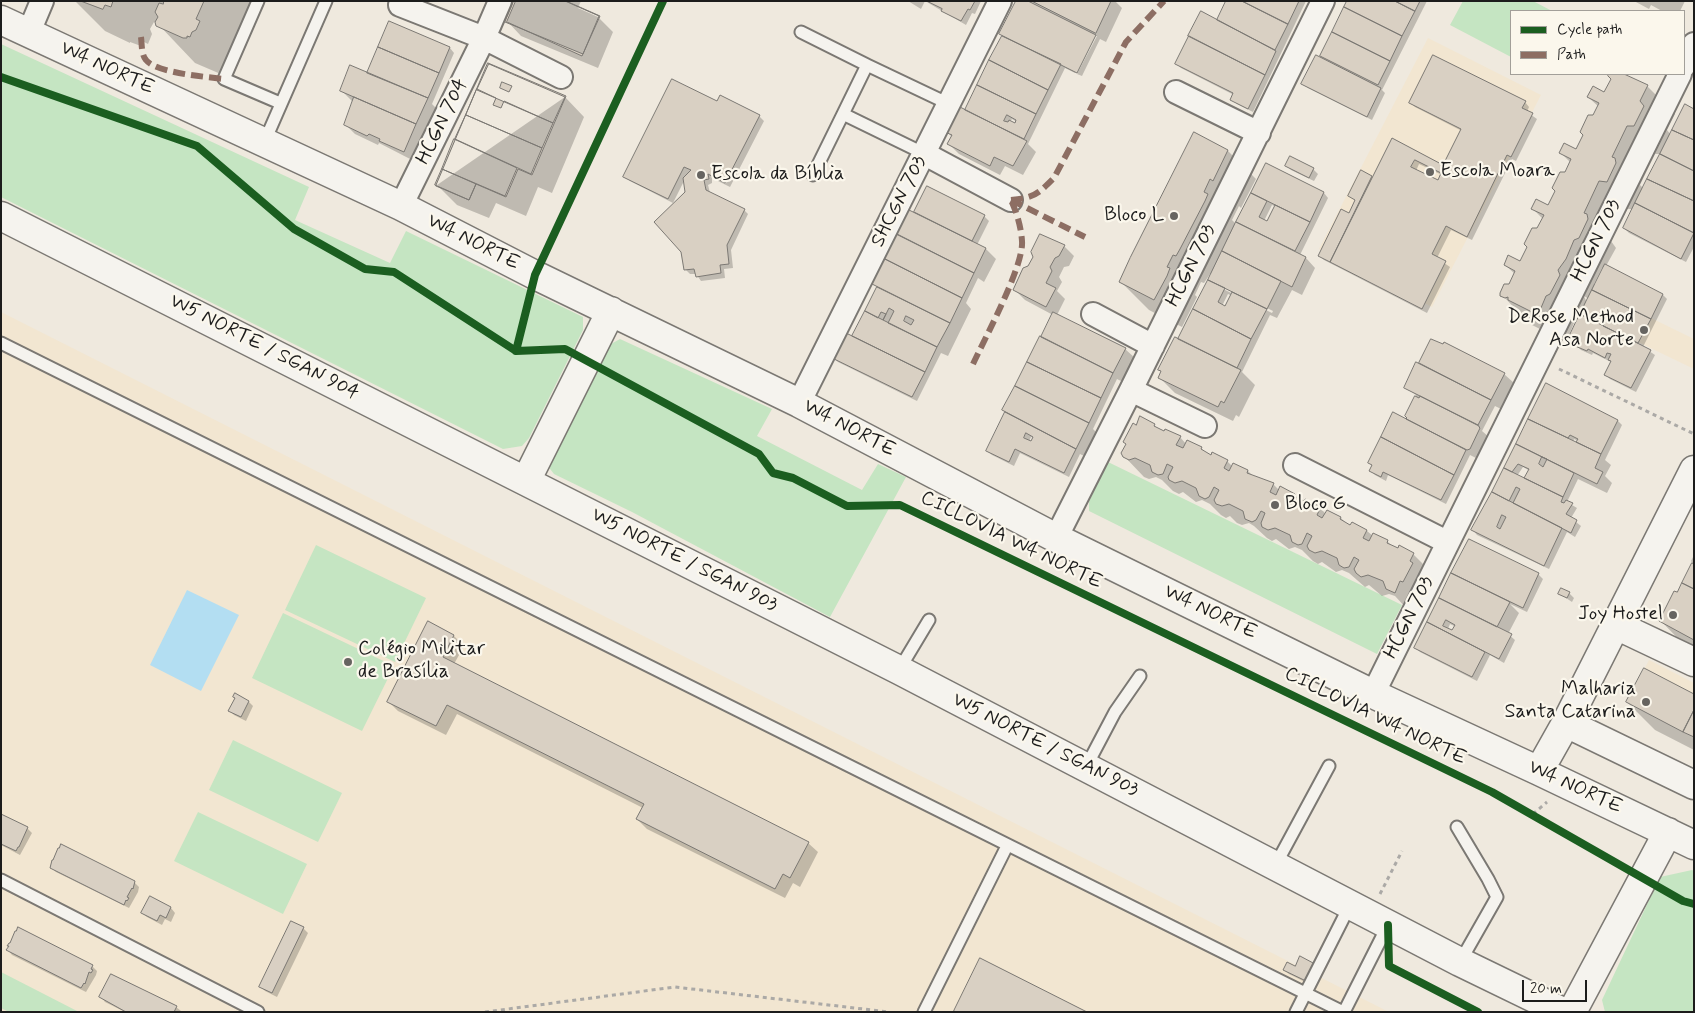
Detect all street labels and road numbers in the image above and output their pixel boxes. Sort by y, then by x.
street label: W4 NORTE [56,37,158,101]
street label: HCGN 704 [412,75,474,169]
street label: SHCGN 703 [867,152,933,252]
street label: HCGN 703 [1567,196,1627,286]
street label: W4 NORTE [423,209,523,277]
street label: HCGN 703 [1162,221,1222,311]
street label: W5 NORTE / SGAN 904 [165,290,363,406]
street label: W4 NORTE [799,395,899,463]
street label: CICLOVIA W4 NORTE [916,486,1106,596]
street label: W5 NORTE / SGAN 903 [587,504,781,618]
street label: HCGN 703 [1380,573,1440,663]
street label: W4 NORTE [1160,580,1260,646]
street label: CICLOVIA W4 NORTE [1280,662,1470,772]
street label: W5 NORTE / SGAN 903 [948,689,1142,803]
street label: W4 NORTE [1524,756,1626,820]

